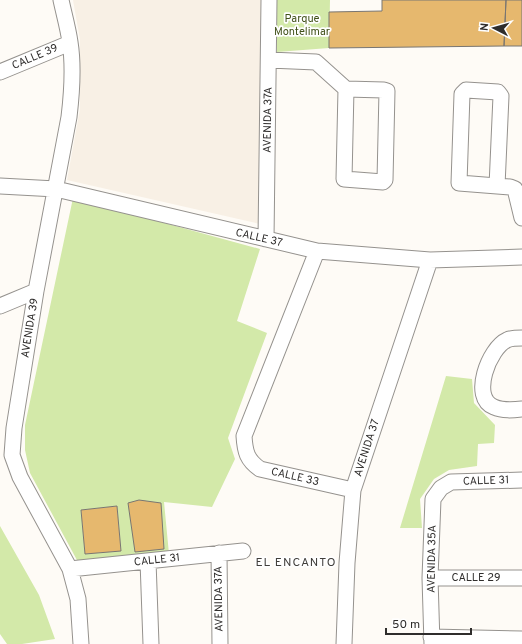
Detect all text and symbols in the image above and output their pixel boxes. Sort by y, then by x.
north arrow [474,8,514,48]
park label: Parque Montelimar [274,12,331,39]
text: N [478,22,492,32]
street label: CALLE 39 [10,41,60,73]
street label: AVENIDA 37A [260,87,276,153]
street label: CALLE 37 [234,226,284,250]
street label: AVENIDA 39 [18,297,42,359]
street label: AVENIDA 37 [351,417,383,479]
street label: CALLE 33 [270,465,320,489]
street label: CALLE 31 [463,473,509,489]
street label: AVENIDA 35A [424,525,440,593]
street label: CALLE 31 [133,551,181,569]
district label: EL ENCANTO [255,555,337,571]
street label: AVENIDA 37A [211,566,227,632]
street label: CALLE 29 [452,571,500,585]
scale bar [386,610,471,636]
text: 50 m [392,617,420,633]

